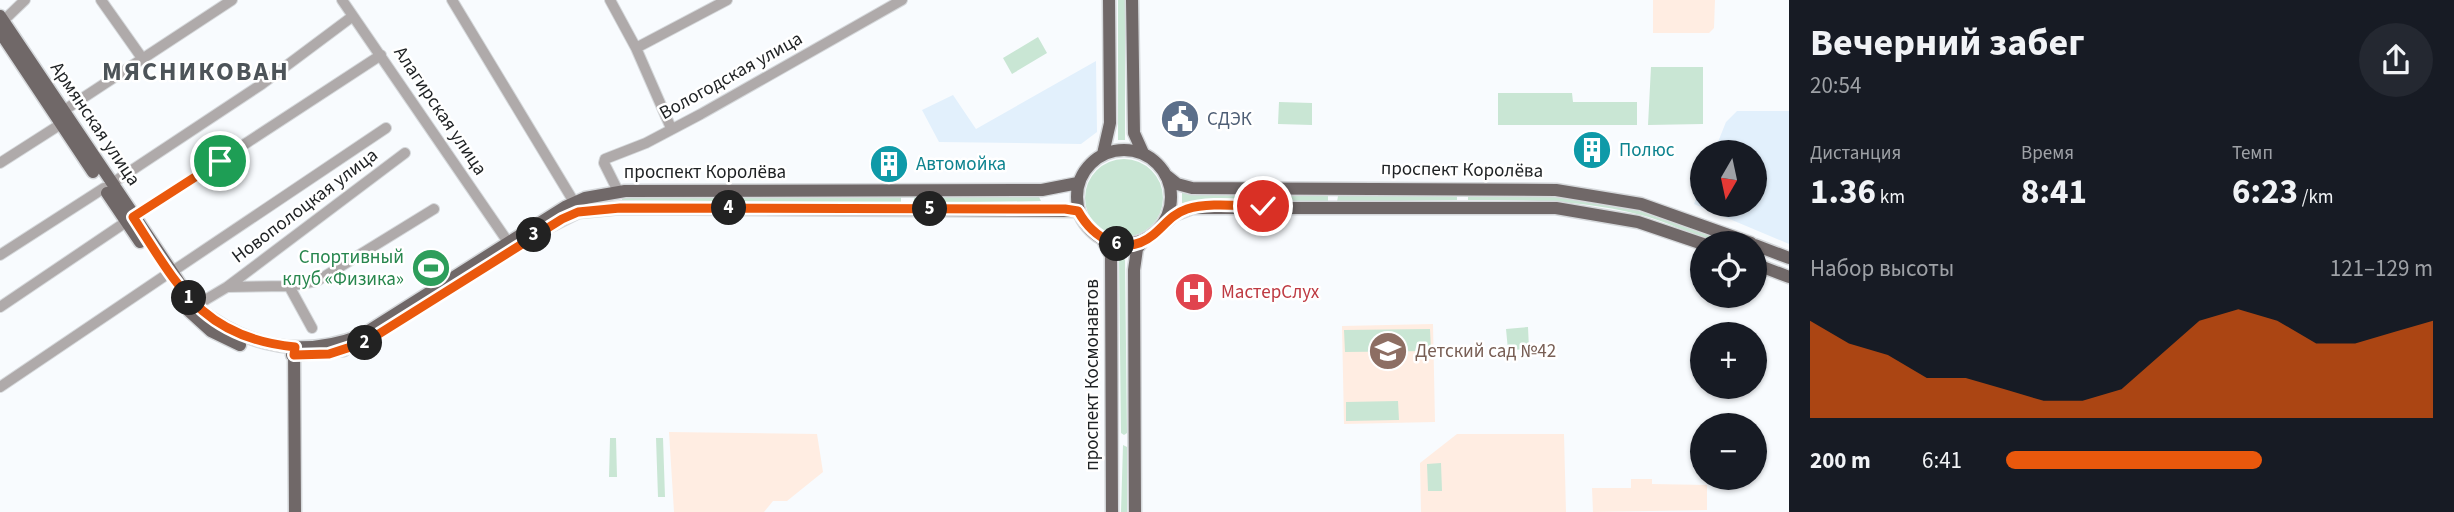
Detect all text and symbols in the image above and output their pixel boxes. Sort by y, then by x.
text: Вечерний забег [1810,16,2085,70]
button: share [2359,23,2433,97]
street label: Вологодская улица [654,25,808,127]
street label: Алагирская улица [387,41,493,181]
district label: МЯСНИКОВАН [102,53,290,90]
street label: Армянская улица [43,57,147,191]
text: 20:54 [1810,69,1861,102]
public building icon: СДЭК [1159,98,1201,140]
place label: СДЭК [1207,106,1252,133]
building icon: Полюс [1571,129,1613,171]
pin [190,131,250,191]
place label: Полюс [1619,137,1675,164]
north arrow [1690,140,1768,217]
map controls [1690,140,1767,490]
text: Дистанция [1810,140,1901,167]
text: Время [2021,140,2074,167]
text: Темп [2232,140,2273,167]
icon: arrive [201,142,239,180]
street label: Новополоцкая улица [226,142,384,270]
building icon: Автомойка [868,143,910,185]
place label: Автомойка [916,151,1006,178]
street label: проспект Королёва [1381,155,1543,185]
street label: проспект Королёва [624,159,786,186]
text: 1.36 [1810,167,1876,217]
text: 8:41 [2021,167,2087,217]
text: 6:23 [2232,167,2298,217]
pin [1233,176,1293,236]
text: km [1876,184,1905,211]
text: /km [2298,184,2334,211]
icon: check [1244,187,1282,225]
pin: 4 [712,190,746,226]
pin: 5 [912,192,948,227]
text: 4 [723,194,734,221]
text: 5 [924,195,935,222]
pin: 3 [516,218,552,252]
text: 3 [528,221,539,248]
pin: 6 [1100,226,1134,262]
text: 6 [1111,230,1122,257]
button: locate [1690,231,1767,308]
place label: Спортивный клуб «Физика» [282,244,404,293]
sports icon: Спортивный клуб «Физика» [410,247,452,289]
text: Набор высоты [1810,252,1954,285]
text: 121–129 m [2330,252,2433,285]
hospital icon: МастерСлух [1173,271,1215,313]
street label: проспект Космонавтов [1079,279,1106,471]
place label: МастерСлух [1221,279,1320,306]
pin: 1 [172,280,206,316]
text: 1 [183,284,194,311]
button: + [1690,322,1767,399]
pin: 2 [348,326,382,360]
text: 2 [359,329,370,356]
school or university icon: Детский сад №42 [1367,330,1409,372]
place label: Детский сад №42 [1415,338,1556,365]
button: − [1690,413,1767,490]
text: 200 m [1810,444,1871,477]
text: 6:41 [1922,444,1962,477]

